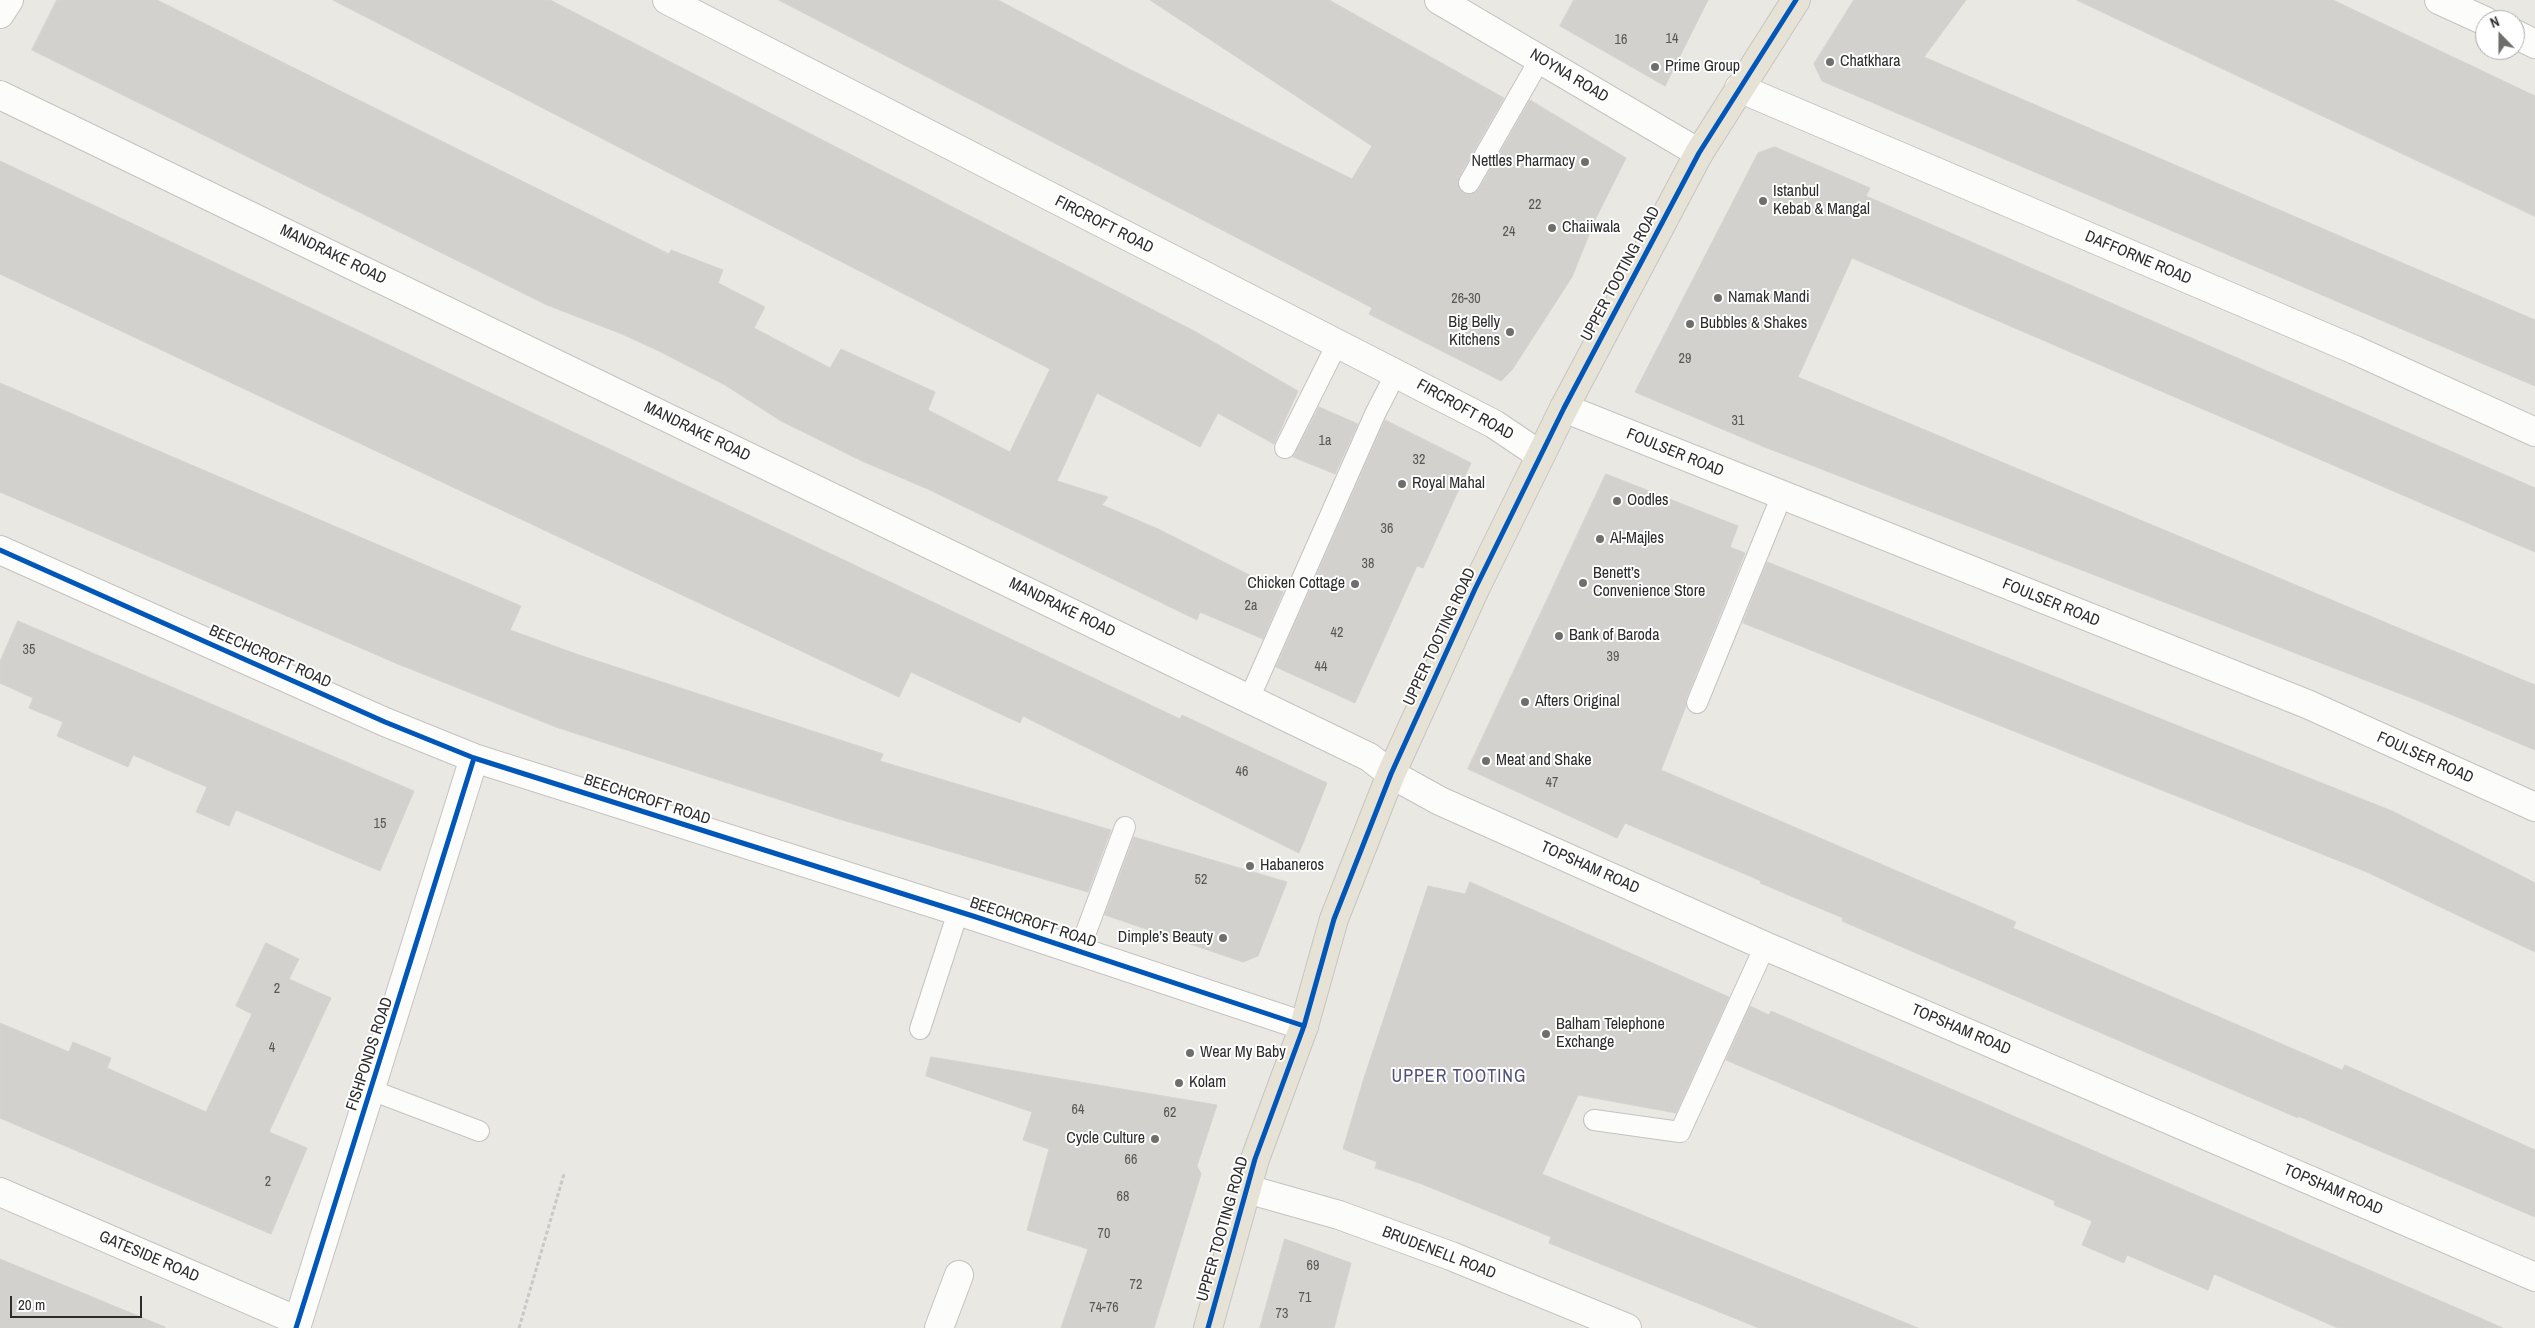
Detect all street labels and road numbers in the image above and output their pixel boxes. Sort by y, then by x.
street label: NOYNA ROAD [1526,45,1612,107]
street label: FIRCROFT ROAD [1052,192,1156,258]
street label: UPPER TOOTING ROAD [1577,203,1665,345]
street label: MANDRAKE ROAD [277,221,389,289]
street label: DAFFORNE ROAD [2082,227,2194,289]
street label: FIRCROFT ROAD [1413,375,1517,445]
street label: MANDRAKE ROAD [641,398,753,466]
street label: FOULSER ROAD [1623,425,1727,481]
street label: UPPER TOOTING ROAD [1400,565,1480,709]
street label: MANDRAKE ROAD [1006,574,1118,642]
street label: FOULSER ROAD [1999,575,2103,631]
street label: BEECHCROFT ROAD [206,621,334,693]
street label: FOULSER ROAD [2374,728,2476,788]
street label: BEECHCROFT ROAD [581,770,713,830]
street label: TOPSHAM ROAD [1538,838,1642,898]
street label: BEECHCROFT ROAD [967,893,1099,953]
street label: FISHPONDS ROAD [343,995,397,1113]
street label: TOPSHAM ROAD [1908,1000,2014,1060]
street label: UPPER TOOTING ROAD [1193,1154,1253,1304]
street label: TOPSHAM ROAD [2280,1160,2386,1220]
street label: BRUDENELL ROAD [1379,1222,1499,1284]
street label: GATESIDE ROAD [96,1227,202,1287]

